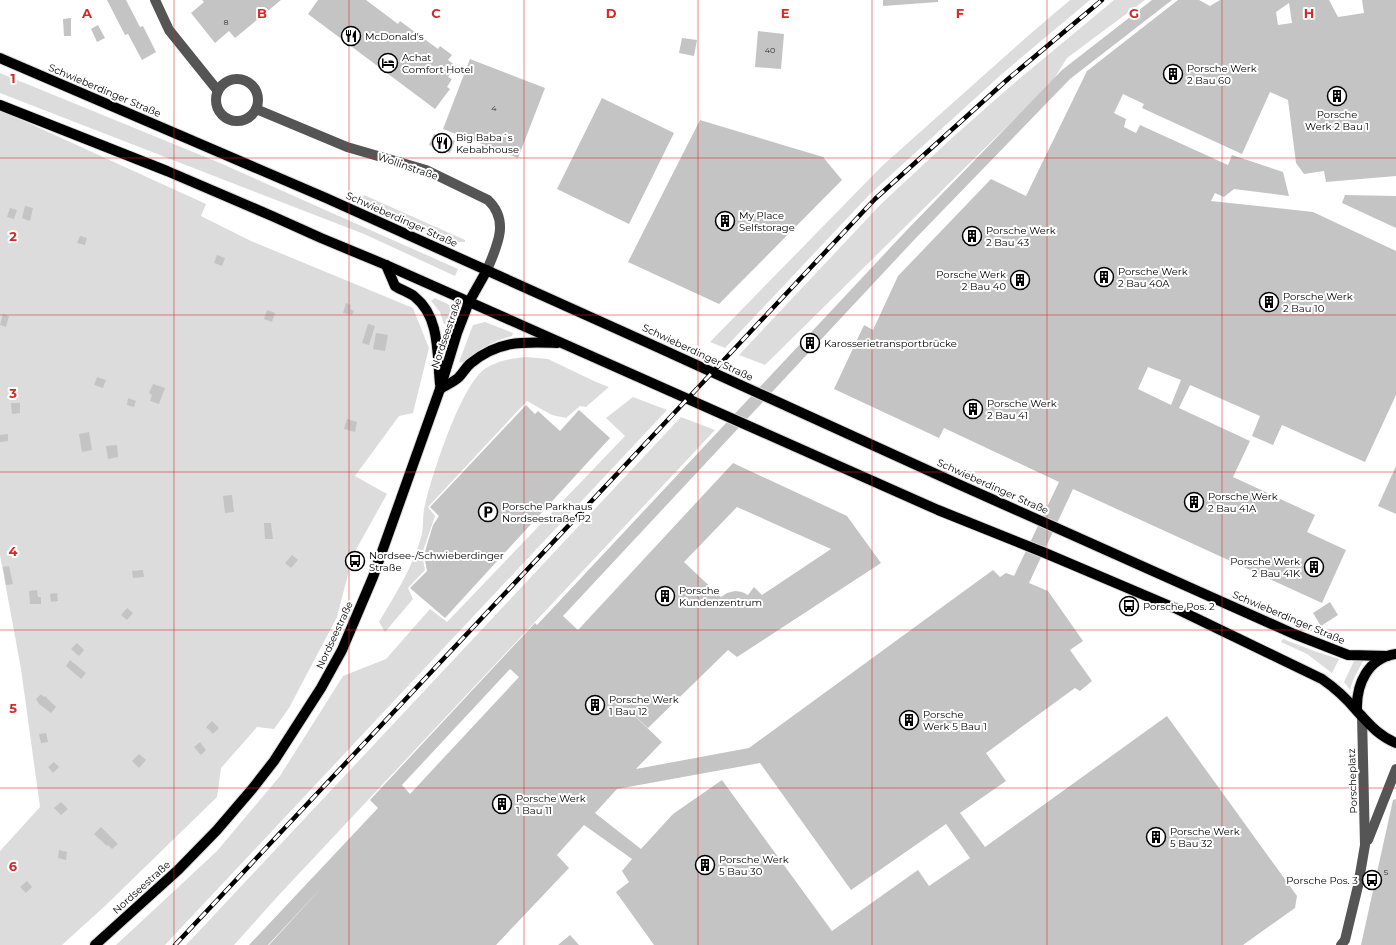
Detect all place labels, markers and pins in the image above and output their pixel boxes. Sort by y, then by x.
restaurant icon: McDonald's [340,25,362,47]
place label: McDonald's [365,30,424,43]
place label: Achat Comfort Hotel [402,51,473,76]
hotel icon: Achat Comfort Hotel [377,52,399,74]
place label: Porsche Werk 2 Bau 60 [1187,62,1257,87]
building icon: Porsche Werk 2 Bau 60 [1162,63,1184,85]
building icon: Porsche Werk 2 Bau 1 [1326,85,1348,107]
place label: Porsche Werk 2 Bau 1 [1305,108,1369,133]
place label: Big Baba´s Kebabhouse [456,131,519,156]
restaurant icon: Big Baba´s Kebabhouse [431,132,453,154]
place label: My Place Selfstorage [739,209,795,234]
building icon: My Place Selfstorage [714,210,736,232]
place label: Porsche Werk 2 Bau 43 [986,224,1056,249]
building icon: Porsche Werk 2 Bau 43 [961,225,983,247]
place label: Porsche Werk 2 Bau 40A [1118,265,1188,290]
building icon: Porsche Werk 2 Bau 40A [1093,266,1115,288]
place label: Porsche Werk 2 Bau 40 [936,268,1006,293]
building icon: Porsche Werk 2 Bau 40 [1009,269,1031,291]
place label: Porsche Werk 2 Bau 10 [1283,290,1353,315]
building icon: Porsche Werk 2 Bau 10 [1258,291,1280,313]
building icon: Karosserietransportbrücke [799,332,821,354]
place label: Karosserietransportbrücke [824,337,957,350]
place label: Porsche Werk 2 Bau 41 [987,397,1057,422]
building icon: Porsche Werk 2 Bau 41 [962,398,984,420]
place label: Porsche Werk 2 Bau 41A [1208,490,1278,515]
building icon: Porsche Werk 2 Bau 41A [1183,491,1205,513]
place label: Porsche Parkhaus Nordseestraße P2 [502,500,592,525]
parking icon: Porsche Parkhaus Nordseestraße P2 [477,501,499,523]
place label: Nordsee-/Schwieberdinger Straße [369,549,504,574]
bus stop icon: Nordsee-/Schwieberdinger Straße [344,550,366,572]
place label: Porsche Werk 2 Bau 41K [1230,555,1301,580]
building icon: Porsche Werk 2 Bau 41K [1303,556,1325,578]
place label: Porsche Kundenzentrum [679,584,762,609]
building icon: Porsche Kundenzentrum [654,585,676,607]
bus stop icon: Porsche Pos. 2 [1118,595,1140,617]
place label: Porsche Pos. 2 [1143,600,1215,613]
place label: Porsche Werk 1 Bau 12 [609,693,679,718]
building icon: Porsche Werk 1 Bau 12 [584,694,606,716]
place label: Porsche Werk 5 Bau 1 [923,708,987,733]
building icon: Porsche Werk 5 Bau 1 [898,709,920,731]
place label: Porsche Werk 1 Bau 11 [516,792,586,817]
building icon: Porsche Werk 1 Bau 11 [491,793,513,815]
place label: Porsche Werk 5 Bau 32 [1170,825,1240,850]
building icon: Porsche Werk 5 Bau 32 [1145,826,1167,848]
place label: Porsche Werk 5 Bau 30 [719,853,789,878]
building icon: Porsche Werk 5 Bau 30 [694,854,716,876]
bus stop icon: Porsche Pos. 3 [1361,869,1383,891]
place label: Porsche Pos. 3 [1286,874,1358,887]

